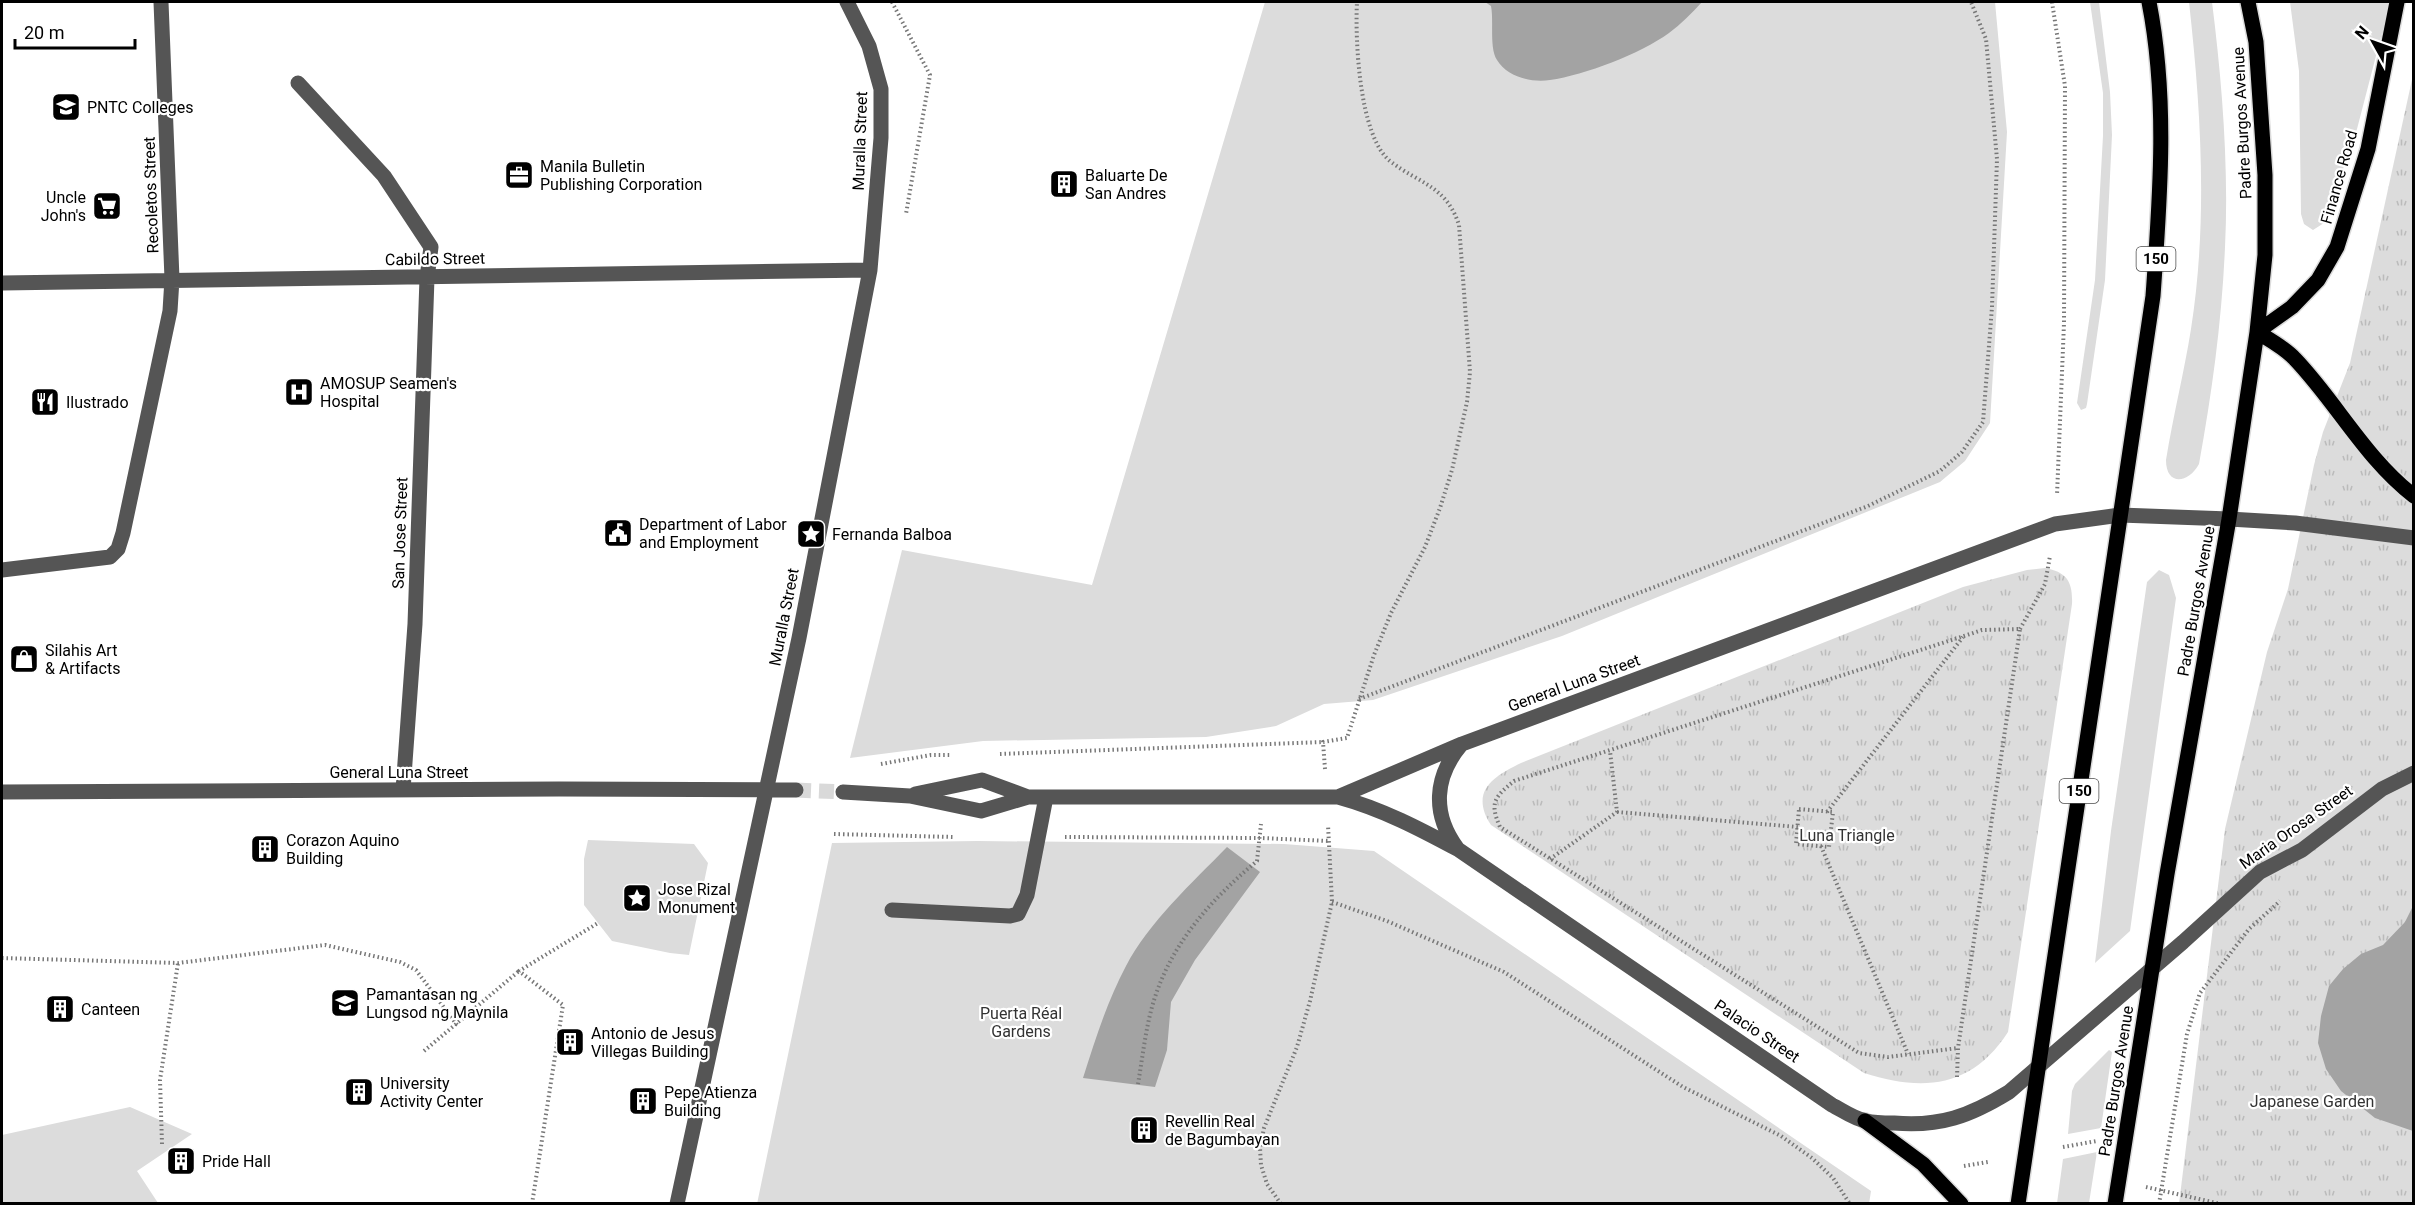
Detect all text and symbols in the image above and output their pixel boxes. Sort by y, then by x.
scale bar [15,12,135,50]
north arrow [2343,12,2403,72]
text: 20 m [24,22,64,43]
text: N [2351,22,2373,43]
street label: Padre Burgos Avenue [2229,47,2255,199]
school or university icon: PNTC Colleges [50,91,82,123]
street label: Muralla Street [849,91,871,191]
place label: PNTC Colleges [87,98,194,117]
street label: Finance Road [2317,128,2361,226]
street label: Recoletos Street [139,136,163,254]
place label: Manila Bulletin Publishing Corporation [540,157,702,194]
office icon: Manila Bulletin Publishing Corporation [503,159,535,191]
place label: Baluarte De San Andres [1085,166,1168,203]
building icon: Baluarte De San Andres [1048,168,1080,200]
place label: Uncle John's [41,188,86,225]
supermarket icon: Uncle John's [91,190,123,222]
road number: 150 [2136,247,2176,271]
street label: Cabildo Street [385,249,485,269]
place label: AMOSUP Seamen's Hospital [320,374,457,411]
hospital icon: AMOSUP Seamen's Hospital [283,376,315,408]
restaurant icon: Ilustrado [29,386,61,418]
place label: Ilustrado [66,393,129,412]
street label: San Jose Street [389,477,411,589]
place label: Department of Labor and Employment [639,515,787,552]
public building icon: Department of Labor and Employment [602,517,634,549]
place icon: Fernanda Balboa [795,518,827,550]
street label: Padre Burgos Avenue [2173,524,2219,678]
place label: Fernanda Balboa [832,525,952,544]
street label: Muralla Street [765,566,803,668]
place label: Silahis Art & Artifacts [45,641,120,678]
shop icon: Silahis Art & Artifacts [8,643,40,675]
street label: General Luna Street [1505,650,1643,716]
street label: General Luna Street [329,763,469,782]
road number: 150 [2060,779,2098,803]
street label: Maria Orosa Street [2236,781,2356,873]
park label: Luna Triangle [1799,826,1895,845]
place label: Corazon Aquino Building [286,831,399,868]
building icon: Corazon Aquino Building [249,833,281,865]
place label: Jose Rizal Monument [658,880,735,917]
place icon: Jose Rizal Monument [621,882,653,914]
place label: Pamantasan ng Lungsod ng Maynila [366,985,509,1022]
school or university icon: Pamantasan ng Lungsod ng Maynila [329,987,361,1019]
building icon: Canteen [44,993,76,1025]
street label: Palacio Street [1711,995,1803,1067]
place label: Canteen [81,1000,140,1019]
park label: Puerta Réal Gardens [980,1004,1062,1041]
street label: Padre Burgos Avenue [2095,1004,2137,1158]
place label: Antonio de Jesus Villegas Building [591,1024,714,1061]
building icon: Antonio de Jesus Villegas Building [554,1026,586,1058]
place label: University Activity Center [380,1074,484,1111]
building icon: University Activity Center [343,1076,375,1108]
place label: Pepe Atienza Building [664,1083,757,1120]
building icon: Pepe Atienza Building [627,1085,659,1117]
park label: Japanese Garden [2250,1092,2374,1111]
place label: Revellin Real de Bagumbayan [1165,1112,1280,1149]
building icon: Revellin Real de Bagumbayan [1128,1114,1160,1146]
building icon: Pride Hall [165,1145,197,1177]
place label: Pride Hall [202,1152,271,1171]

